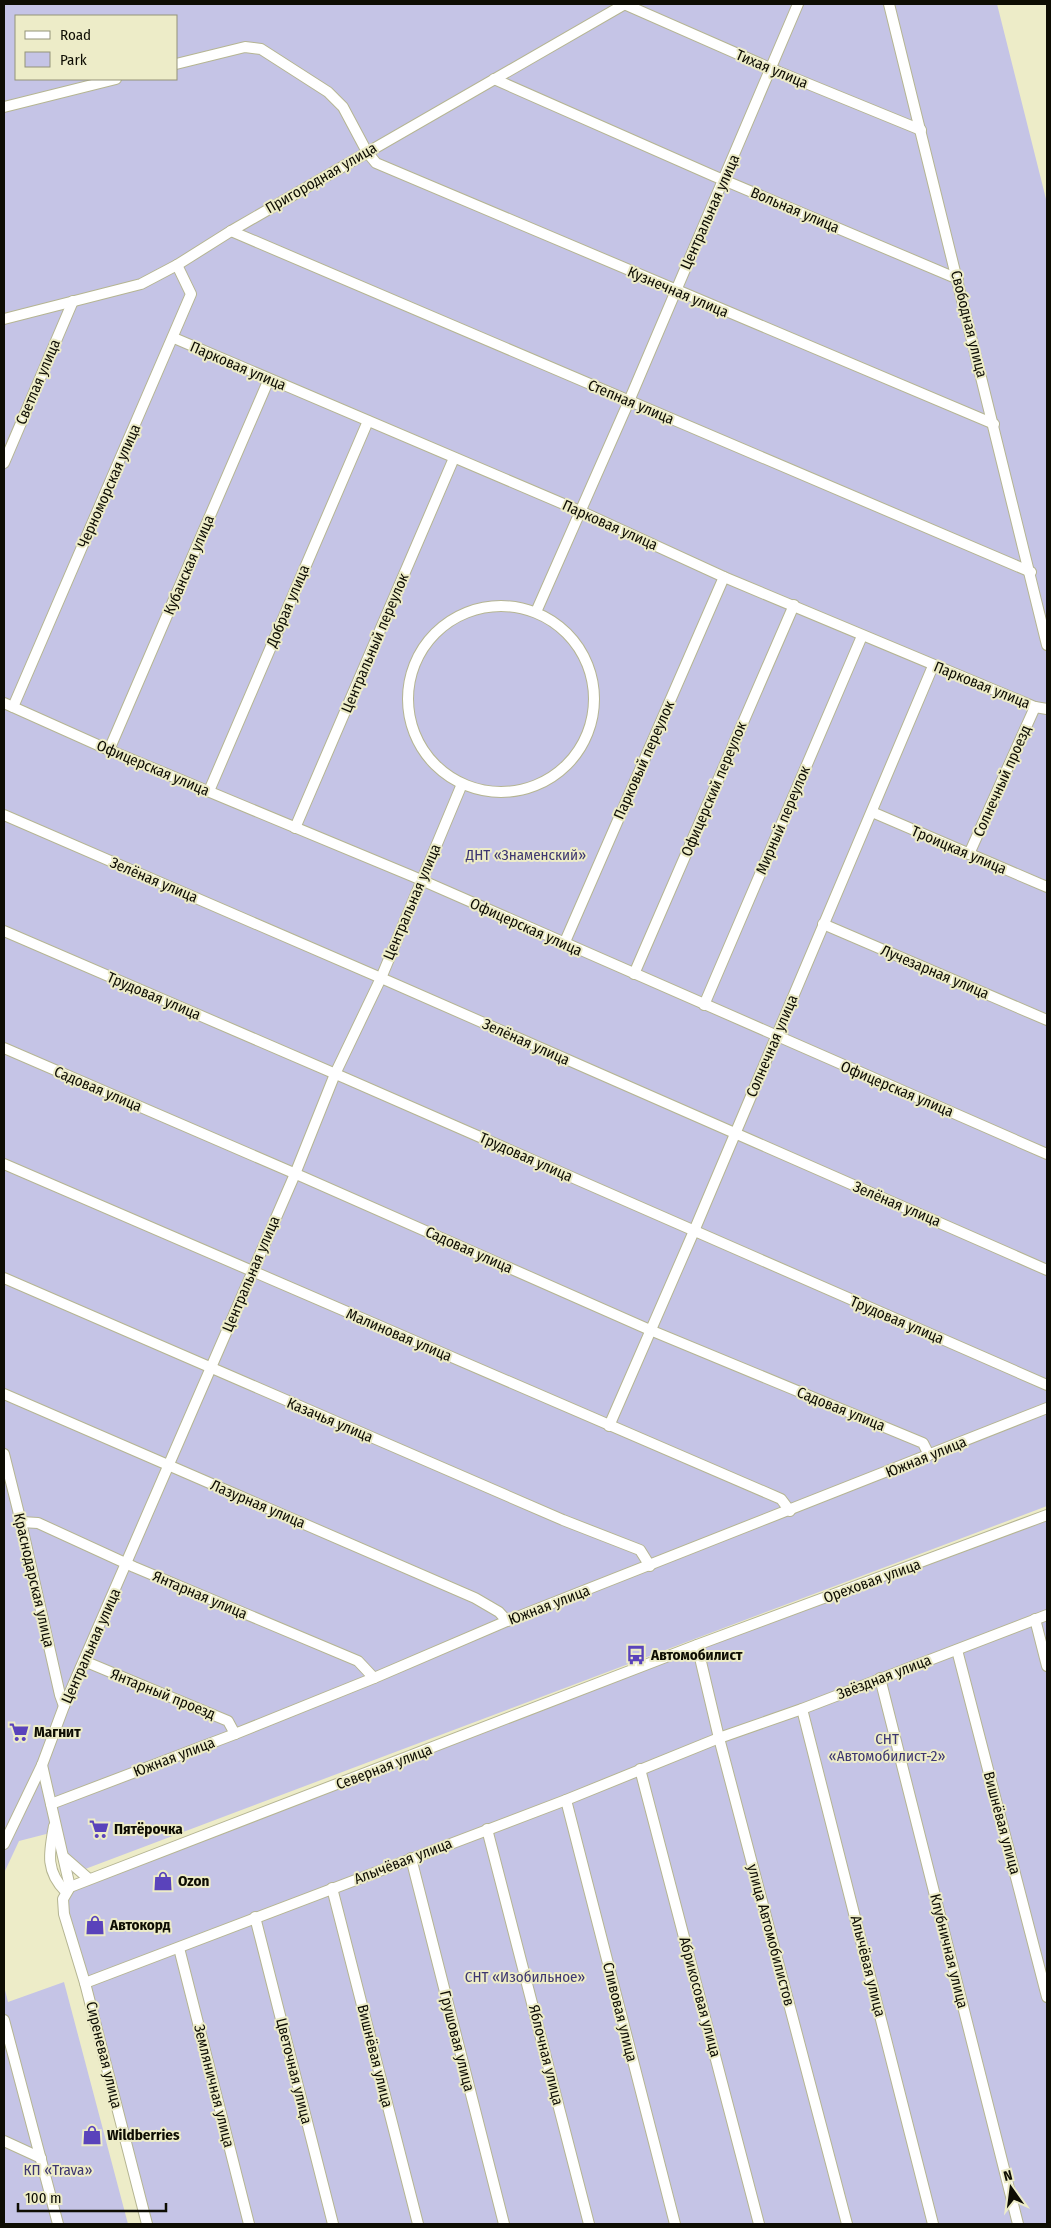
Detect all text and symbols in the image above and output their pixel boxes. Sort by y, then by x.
legend [15,15,178,80]
text: Road [60,26,91,44]
street label: Тихая улица [733,46,811,92]
text: Park [60,51,87,69]
street label: Пригородная улица [262,139,380,217]
street label: Центральная улица [677,152,743,272]
street label: Вольная улица [748,183,842,237]
street label: Кузнечная улица [625,263,731,321]
street label: Свободная улица [947,269,991,379]
street label: Светлая улица [12,337,64,427]
street label: Парковая улица [187,338,289,394]
street label: Степная улица [585,376,677,428]
street label: Черноморская улица [74,421,144,551]
street label: Парковая улица [560,496,660,554]
street label: Кубанская улица [160,512,218,618]
street label: Добрая улица [262,562,313,651]
street label: Центральный переулок [337,571,413,715]
street label: Парковая улица [931,657,1033,713]
street label: Парковый переулок [610,698,678,822]
street label: Офицерский переулок [677,719,751,859]
street label: Солнечный проезд [969,722,1035,840]
street label: Офицерская улица [94,736,212,800]
street label: Мирный переулок [752,763,814,877]
street label: Троицкая улица [909,822,1009,878]
street label: Центральная улица [379,841,445,963]
park label: ДНТ «Знаменский» [465,846,586,864]
street label: Зелёная улица [107,853,201,907]
street label: Офицерская улица [467,894,585,960]
street label: Лучезарная улица [878,941,992,1003]
street label: Трудовая улица [104,968,204,1024]
street label: Солнечная улица [742,992,802,1100]
street label: Зелёная улица [480,1015,572,1069]
street label: Офицерская улица [838,1057,956,1121]
street label: Садовая улица [51,1062,145,1116]
street label: Трудовая улица [477,1128,575,1186]
street label: Зелёная улица [850,1177,944,1231]
street label: Центральная улица [218,1213,284,1335]
street label: Садовая улица [423,1223,515,1277]
street label: Трудовая улица [847,1292,947,1348]
street label: Малиновая улица [343,1305,455,1365]
street label: Садовая улица [794,1383,888,1435]
street label: Казачья улица [284,1394,376,1446]
street label: Южная улица [883,1433,969,1481]
street label: Лазурная улица [208,1476,308,1532]
street label: Краснодарская улица [10,1511,58,1649]
street label: Ореховая улица [821,1555,923,1607]
street label: Янтарная улица [150,1567,250,1623]
street label: Южная улица [506,1581,592,1629]
street label: Центральная улица [58,1586,124,1706]
bus stop icon: Автомобилист [625,1644,647,1666]
place label: Автомобилист [650,1646,743,1664]
street label: Звёздная улица [834,1651,934,1703]
street label: Янтарный проезд [108,1665,218,1723]
supermarket icon: Магнит [8,1721,30,1743]
place label: Магнит [34,1723,81,1741]
park label: СНТ «Автомобилист-2» [829,1730,945,1765]
street label: Южная улица [131,1733,217,1781]
street label: Северная улица [333,1740,435,1794]
street label: Вишнёвая улица [980,1770,1024,1876]
supermarket icon: Пятёрочка [88,1818,110,1840]
place label: Пятёрочка [114,1820,183,1838]
street label: Алычёвая улица [351,1834,455,1888]
street label: улица Автомобилистов [743,1862,799,2008]
shop icon: Ozon [152,1870,174,1892]
place label: Ozon [178,1872,209,1890]
street label: Клубничная улица [926,1892,972,2010]
shop icon: Автокорд [84,1914,106,1936]
street label: Алычёвая улица [847,1914,889,2018]
place label: Автокорд [109,1916,171,1934]
street label: Абрикосовая улица [675,1935,725,2059]
street label: Сливовая улица [599,1960,641,2064]
park label: СНТ «Изобильное» [465,1968,585,1986]
street label: Грушовая улица [436,1989,478,2093]
street label: Сиреневая улица [82,2000,126,2110]
street label: Вишнёвая улица [353,2003,397,2109]
street label: Яблочная улица [525,2003,567,2107]
street label: Цветочная улица [272,2016,316,2126]
street label: Земляничная улица [190,2023,238,2149]
shop icon: Wildberries [81,2124,103,2146]
place label: Wildberries [107,2126,180,2144]
park label: КП «Trava» [24,2161,92,2179]
north arrow [986,2163,1036,2213]
text: N [1002,2167,1014,2185]
scale bar [18,2180,165,2212]
text: 100 m [25,2189,62,2207]

